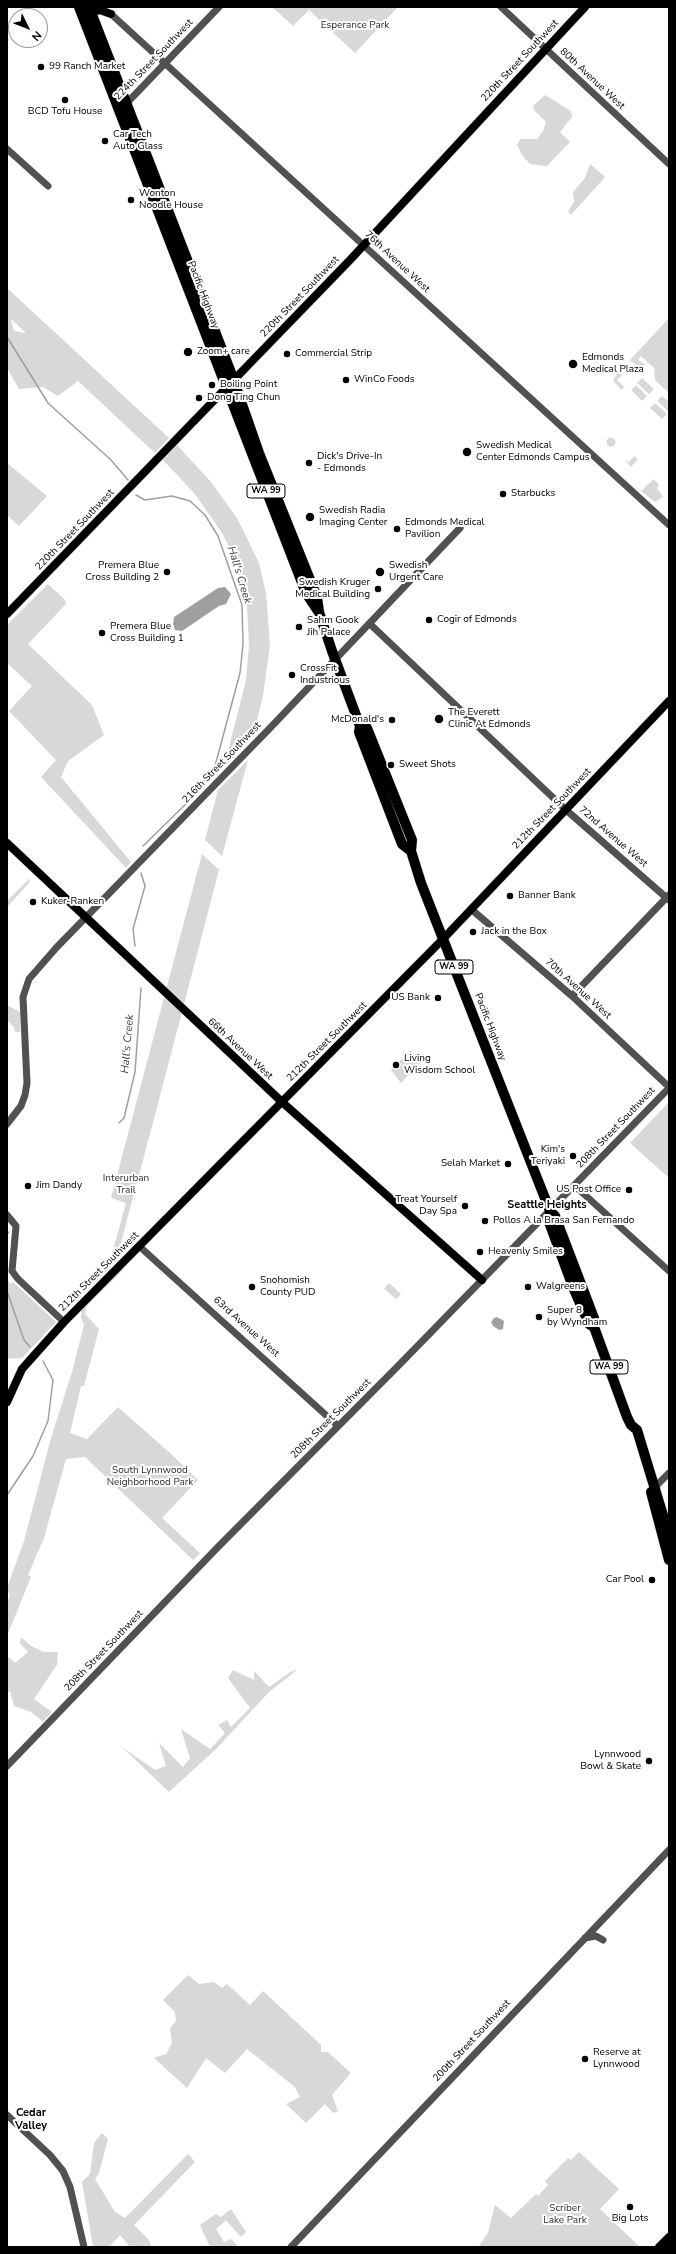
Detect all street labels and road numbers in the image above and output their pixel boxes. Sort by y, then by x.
street label: 224th Street Southwest [112,17,196,103]
street label: 220th Street Southwest [479,17,561,105]
street label: 80th Avenue West [557,46,627,112]
street label: 76th Avenue West [362,229,432,295]
street label: 220th Street Southwest [258,254,342,340]
street label: Pacific Highway [185,260,221,330]
road number: WA 99 [247,484,285,498]
street label: 220th Street Southwest [33,487,117,573]
street label: 216th Street Southwest [180,720,264,806]
street label: 212th Street Southwest [510,766,594,852]
street label: 72nd Avenue West [576,804,650,870]
street label: 70th Avenue West [543,956,613,1022]
road number: WA 99 [435,960,473,974]
street label: Pacific Highway [472,992,508,1062]
street label: 212th Street Southwest [285,1000,369,1084]
street label: 66th Avenue West [205,1016,275,1082]
street label: 208th Street Southwest [574,1085,658,1171]
street label: 212th Street Southwest [57,1230,141,1314]
street label: 63rd Avenue West [211,1294,281,1360]
road number: WA 99 [590,1360,628,1374]
street label: 208th Street Southwest [289,1377,373,1461]
street label: 208th Street Southwest [62,1608,146,1694]
street label: 200th Street Southwest [431,1997,513,2085]

